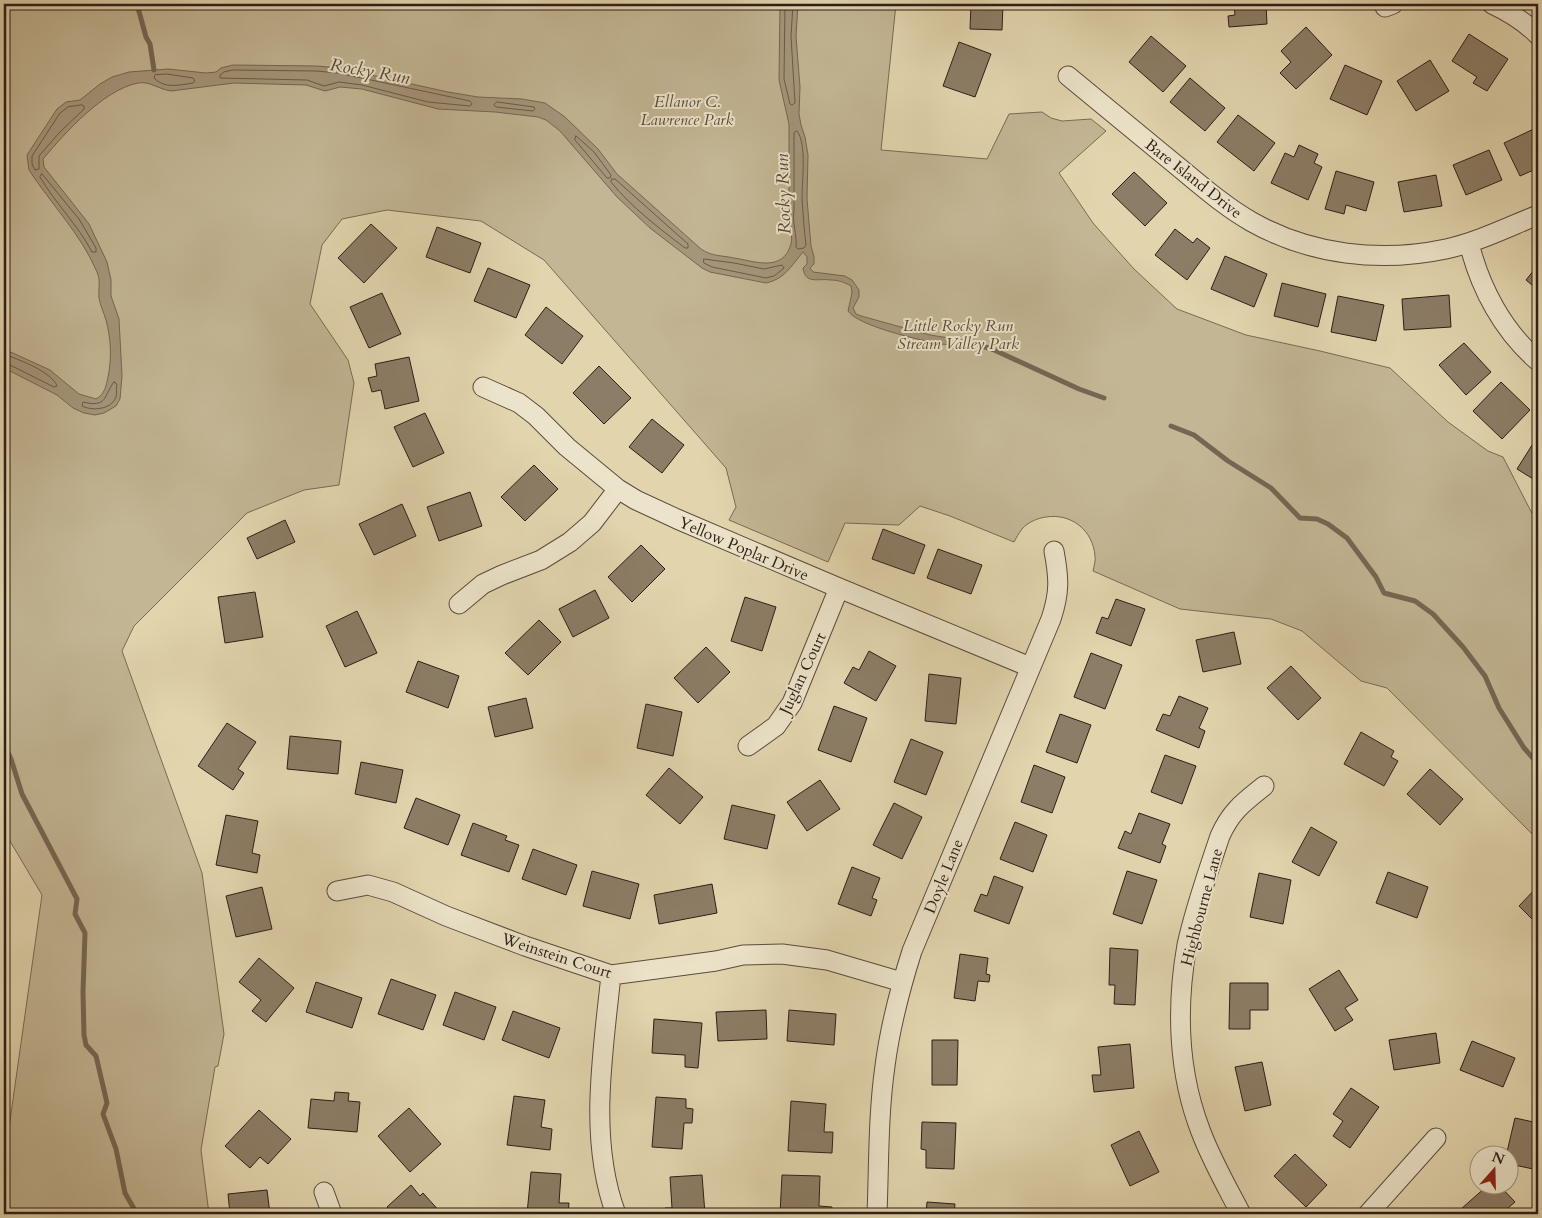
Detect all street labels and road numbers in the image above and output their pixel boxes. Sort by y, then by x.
street label: Bare Island Drive [1140,134,1246,224]
street label: Yellow Poplar Drive [675,512,812,586]
street label: Juglan Court [773,629,831,720]
street label: Doyle Lane [919,836,969,917]
street label: Highbourne Lane [1176,846,1228,969]
street label: Weinstein Court [498,927,615,984]

